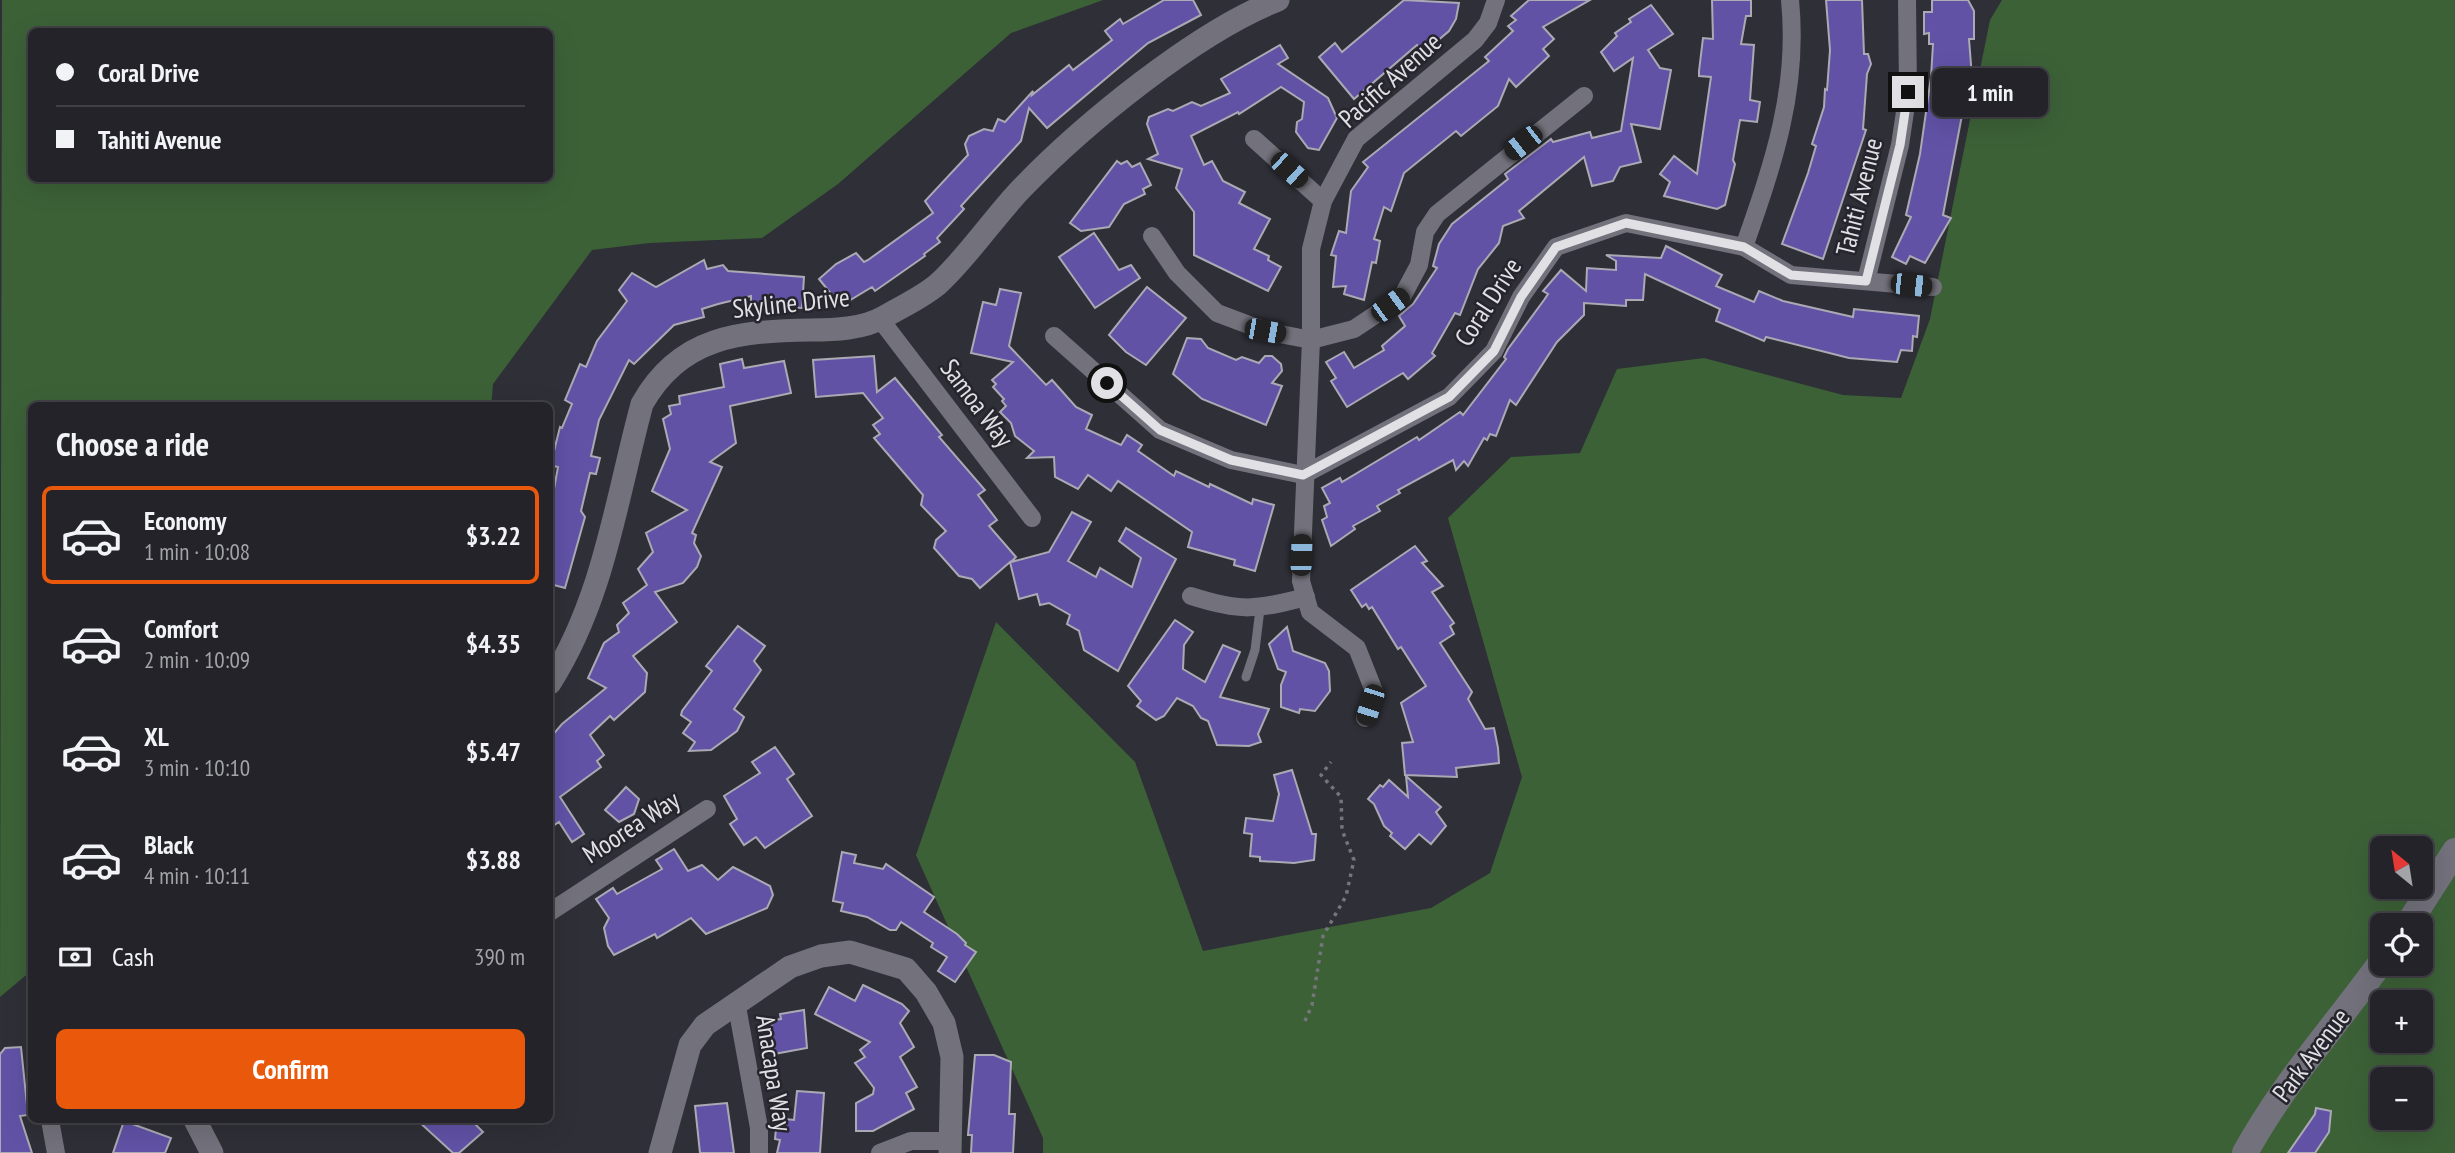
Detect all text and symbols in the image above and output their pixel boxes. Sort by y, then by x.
street label: Pacific Avenue [1331,25,1448,134]
text: Coral Drive [98,56,199,89]
callout: 1 min [1932,68,2048,116]
route end [1892,76,1924,108]
text: 1 min [1967,78,2013,107]
car [1500,122,1547,164]
text: Tahiti Avenue [98,123,222,156]
street label: Tahiti Avenue [1828,135,1889,259]
car [1267,148,1312,192]
street label: Coral Drive [1447,251,1528,352]
car [1890,272,1933,298]
street label: Skyline Drive [731,280,851,325]
car [1367,284,1414,326]
car [1243,317,1288,345]
street label: Samoa Way [934,352,1021,454]
route start [1091,367,1123,399]
text: Choose a ride [56,423,209,465]
icon: car [60,504,123,567]
text: Economy [144,504,226,537]
text: $3.22 [466,519,521,552]
car [1290,534,1313,576]
text: 1 min · 10:08 [144,537,250,566]
icon: car [60,612,123,675]
text: Comfort [144,612,218,645]
text: $4.35 [466,627,521,660]
text: 2 min · 10:09 [144,645,250,674]
car [1354,682,1387,728]
icon: car [60,720,123,783]
text: XL [144,720,169,753]
text: $5.47 [466,735,521,768]
text: 3 min · 10:10 [144,753,250,782]
street label: Moorea Way [576,783,686,870]
icon: car [60,828,123,891]
text: Black [144,828,194,861]
north arrow [2370,836,2432,900]
map controls [2370,836,2433,1130]
text: $3.88 [466,843,521,876]
text: 4 min · 10:11 [144,861,250,890]
button: locate [2370,913,2433,976]
icon: cash [56,938,94,976]
text: Cash [112,940,154,973]
text: 390 m [474,942,525,971]
button: + [2370,990,2433,1053]
street label: Park Avenue [2265,1001,2356,1108]
street label: Anacapa Way [749,1012,800,1134]
button: Confirm [56,1029,525,1109]
button: − [2370,1067,2433,1130]

